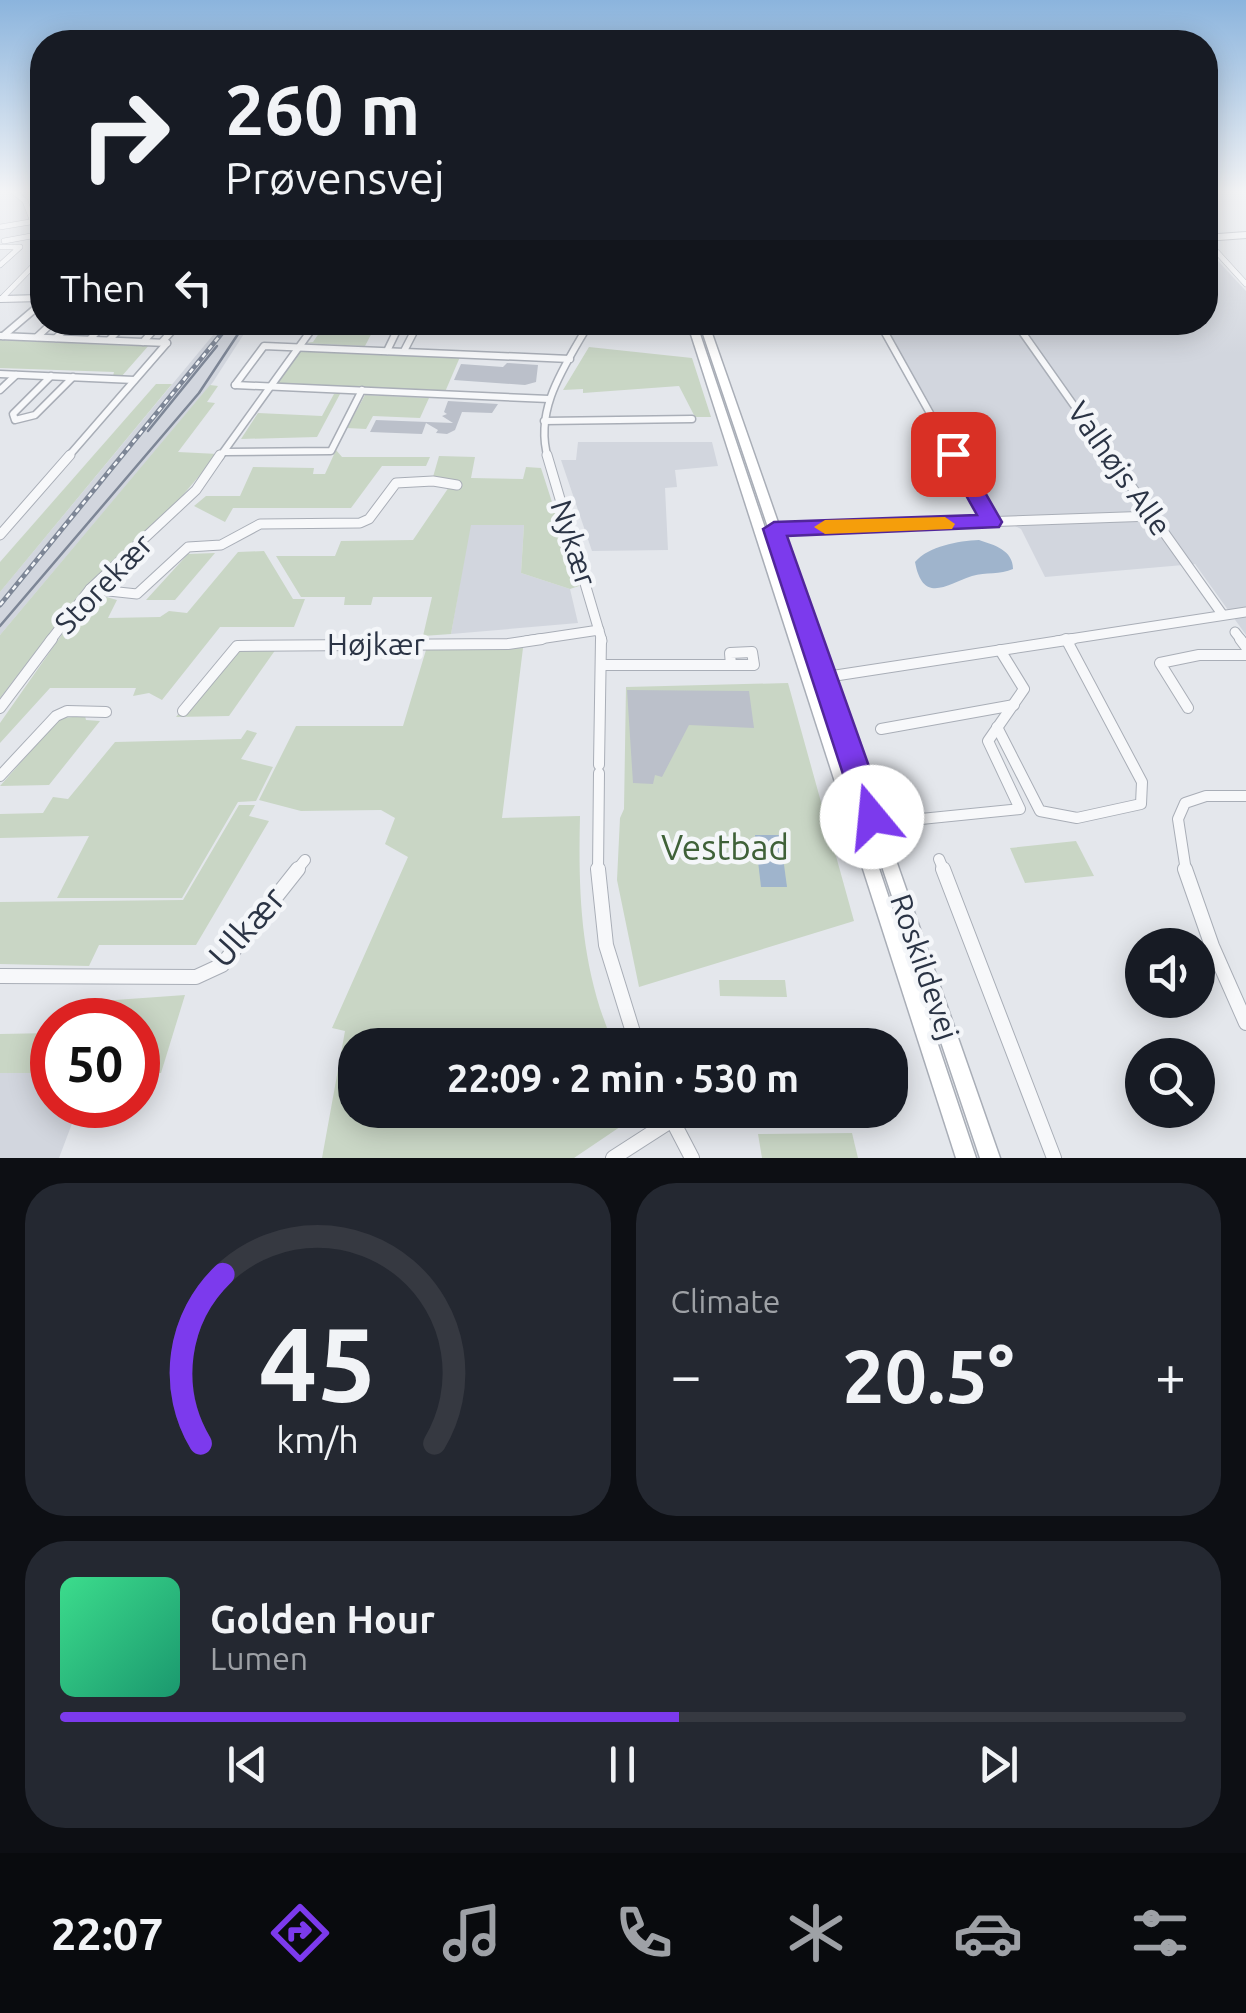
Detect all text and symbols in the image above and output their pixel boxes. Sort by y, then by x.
icon: right [60,70,190,200]
text: 260 m [225,70,420,148]
text: Prøvensvej [225,152,445,203]
icon: left [166,260,221,315]
text: Then [60,267,146,309]
street label: Valhøjs Alle [1061,395,1178,542]
pin [911,412,996,497]
icon: arrive [926,427,981,482]
street label: Nykær [544,496,604,590]
street label: Storekær [48,526,159,640]
street label: Højkær [327,627,426,661]
position arrow [820,765,924,869]
park label: Vestbad [661,827,789,867]
street label: Ulkær [200,878,293,975]
street label: Roskildevej [884,889,966,1044]
map controls [1125,928,1215,1128]
button: sound [1125,928,1215,1018]
speed limit sign: 50 [30,998,160,1128]
button: search [1125,1038,1215,1128]
text: 22:09 · 2 min · 530 m [447,1057,799,1099]
text: Climate [671,1283,781,1319]
text: 45 [259,1304,376,1421]
text: 20.5° [842,1333,1014,1417]
text: − [671,1344,702,1405]
text: + [1155,1344,1186,1405]
text: km/h [276,1420,359,1460]
text: Golden Hour [210,1598,435,1640]
text: Lumen [210,1640,308,1676]
icon: previous [220,1737,275,1792]
icon: pause [595,1737,650,1792]
icon: next [971,1737,1026,1792]
icon: directions [265,1898,335,1968]
icon: music [437,1898,507,1968]
icon: phone [609,1898,679,1968]
icon: climate [781,1898,851,1968]
icon: car [953,1898,1023,1968]
icon: filters [1125,1898,1195,1968]
text: 22:07 [51,1908,164,1959]

